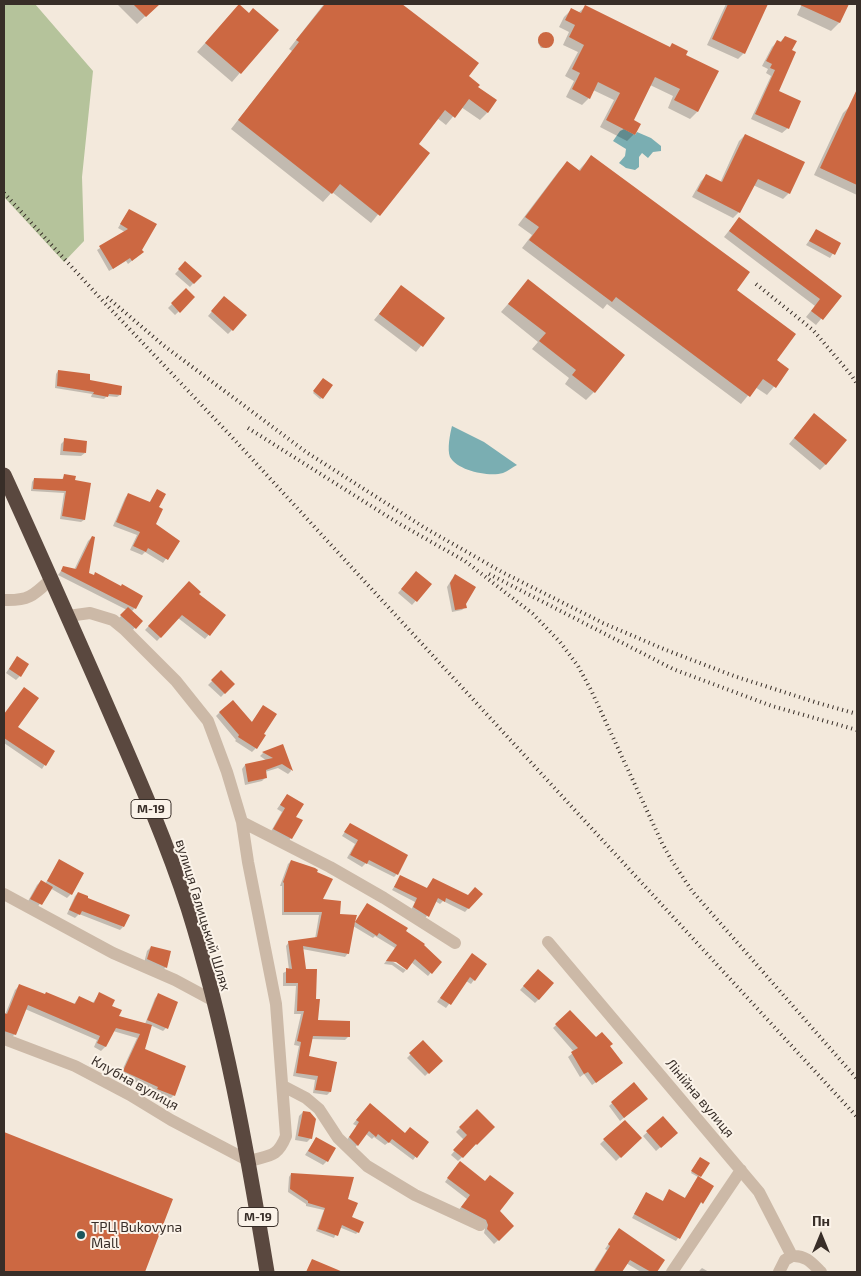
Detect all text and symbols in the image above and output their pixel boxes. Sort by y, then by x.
road number: М-19 [131,800,171,819]
street label: вулиця Галицький Шлях [172,837,234,993]
street label: Клубна вулиця [88,1052,182,1114]
street label: Лінійна вулиця [662,1055,738,1141]
road number: М-19 [238,1208,278,1226]
north arrow [796,1211,846,1261]
text: Пн [812,1212,830,1229]
place label: ТРЦ Bukovyna Mall [91,1219,182,1252]
marker: ТРЦ Bukovyna Mall [75,1229,87,1241]

